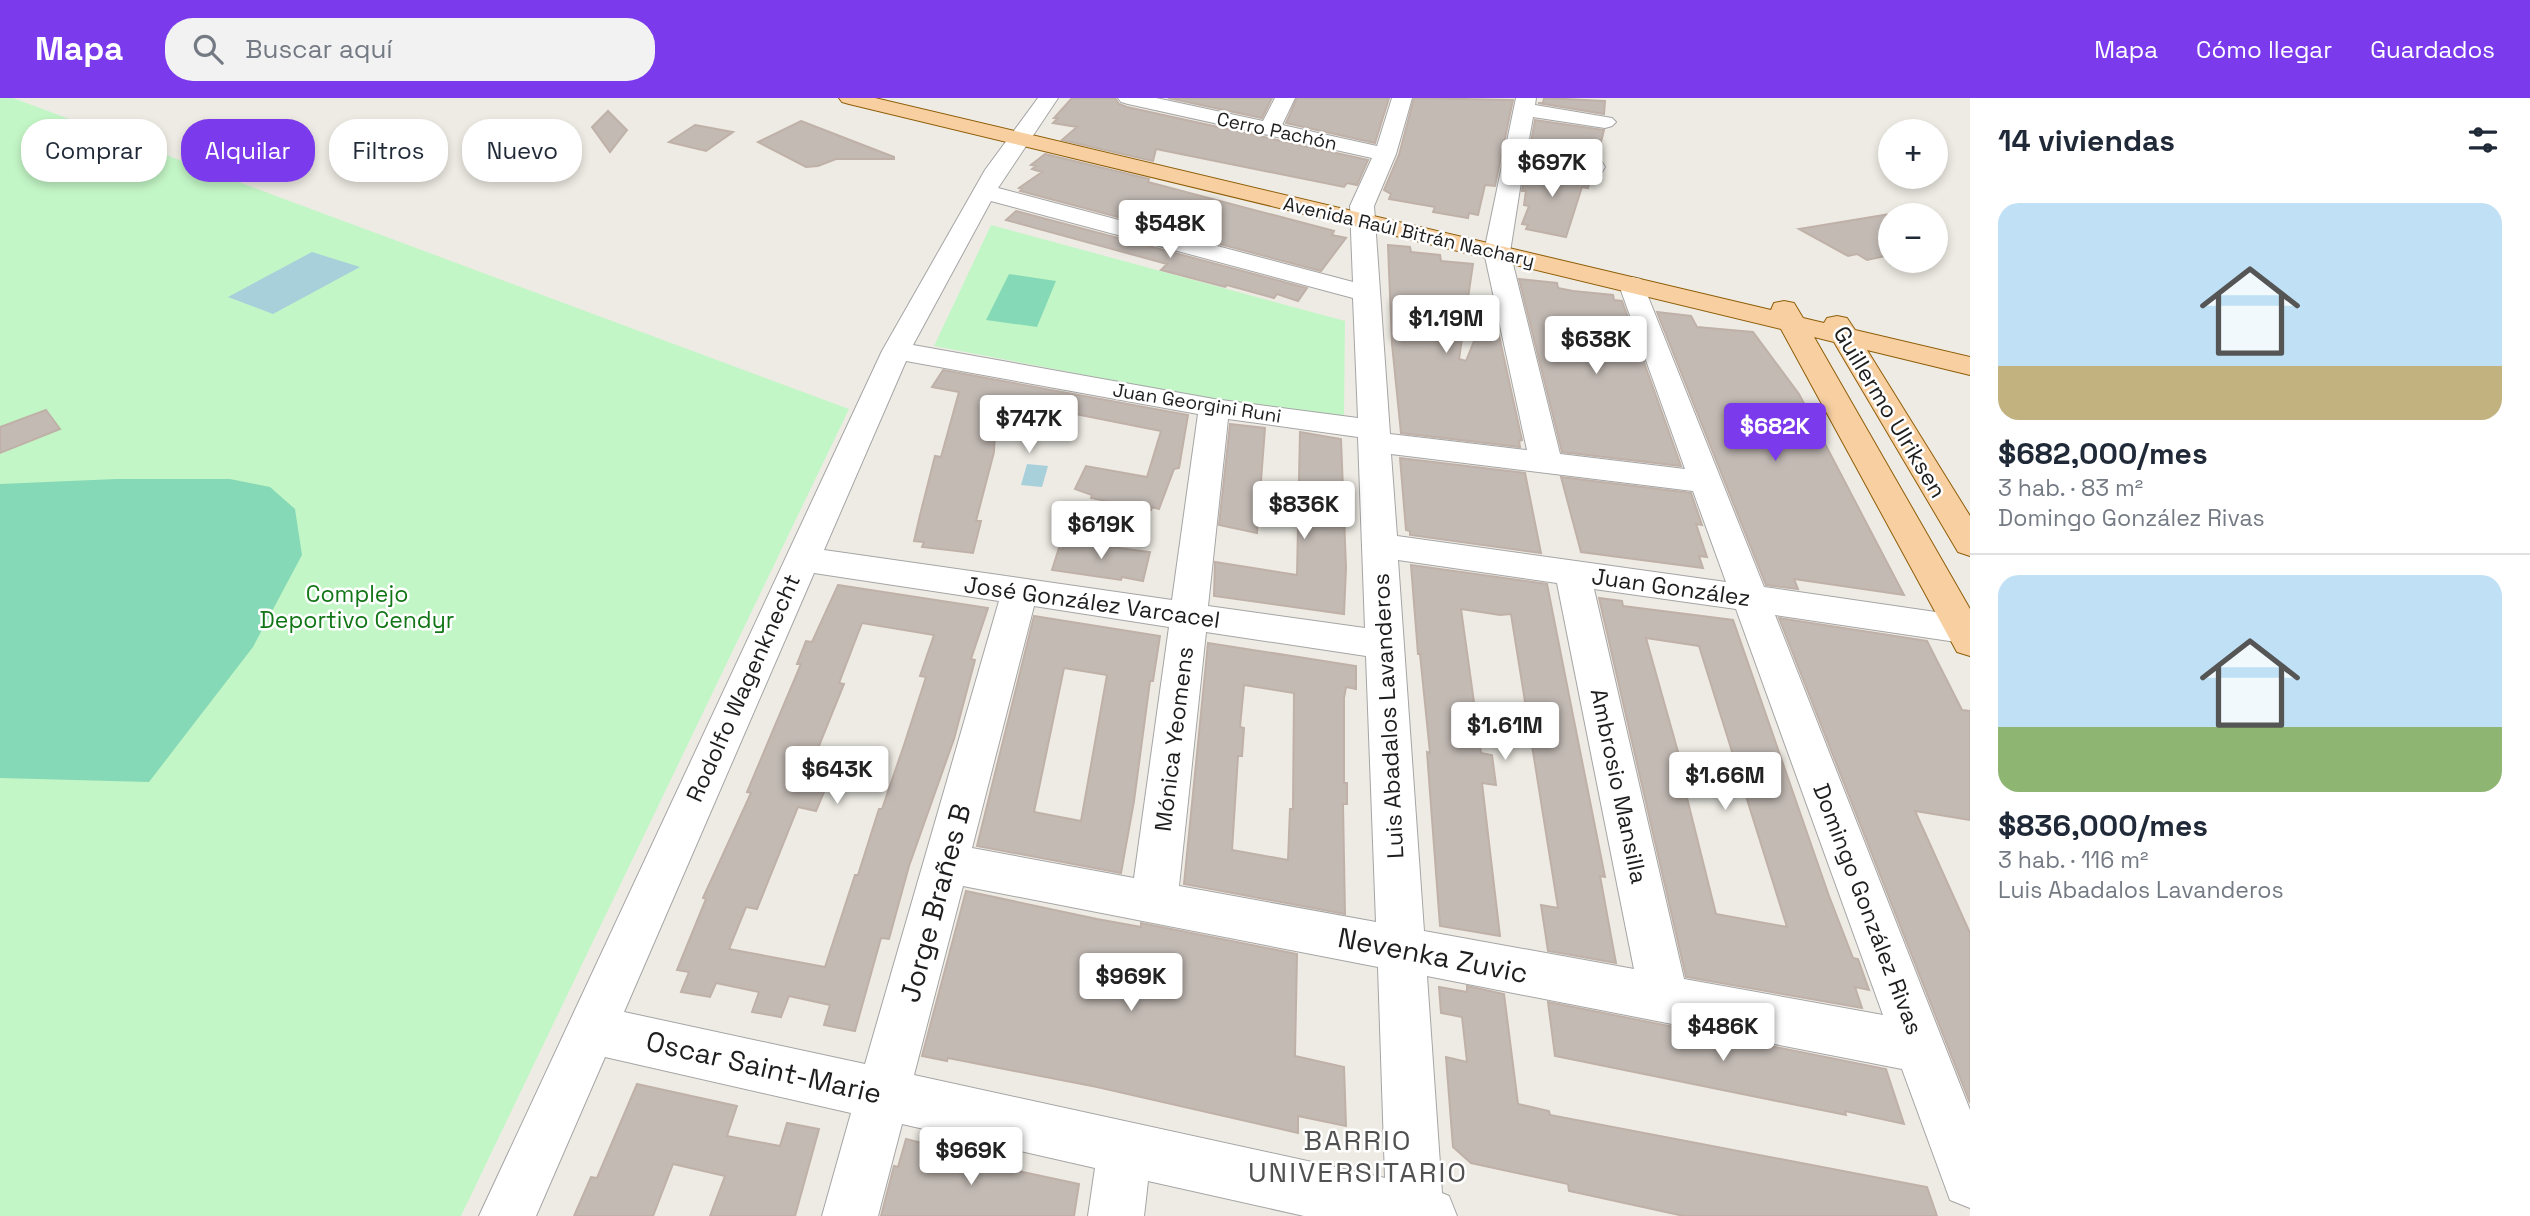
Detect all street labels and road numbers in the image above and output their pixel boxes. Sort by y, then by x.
street label: Cerro Pachón [1215,106,1339,156]
street label: Avenida Raúl Bitrán Nachary [1281,191,1537,273]
street label: Guillermo Ulriksen [1827,320,1953,504]
street label: Juan Georgini Runi [1111,377,1283,429]
street label: Juan González [1590,561,1752,613]
street label: Rodolfo Wagenknecht [679,569,807,807]
street label: José González Varcacel [962,569,1222,635]
street label: Luis Abadalos Lavanderos [1366,573,1410,859]
street label: Mónica Yeomens [1148,645,1200,833]
street label: Ambrosio Mansilla [1584,686,1654,886]
street label: Domingo González Rivas [1806,779,1930,1039]
street label: Jorge Brañes B [891,800,979,1006]
street label: Nevenka Zuvic [1335,919,1531,991]
street label: Oscar Saint-Marie [643,1022,885,1112]

